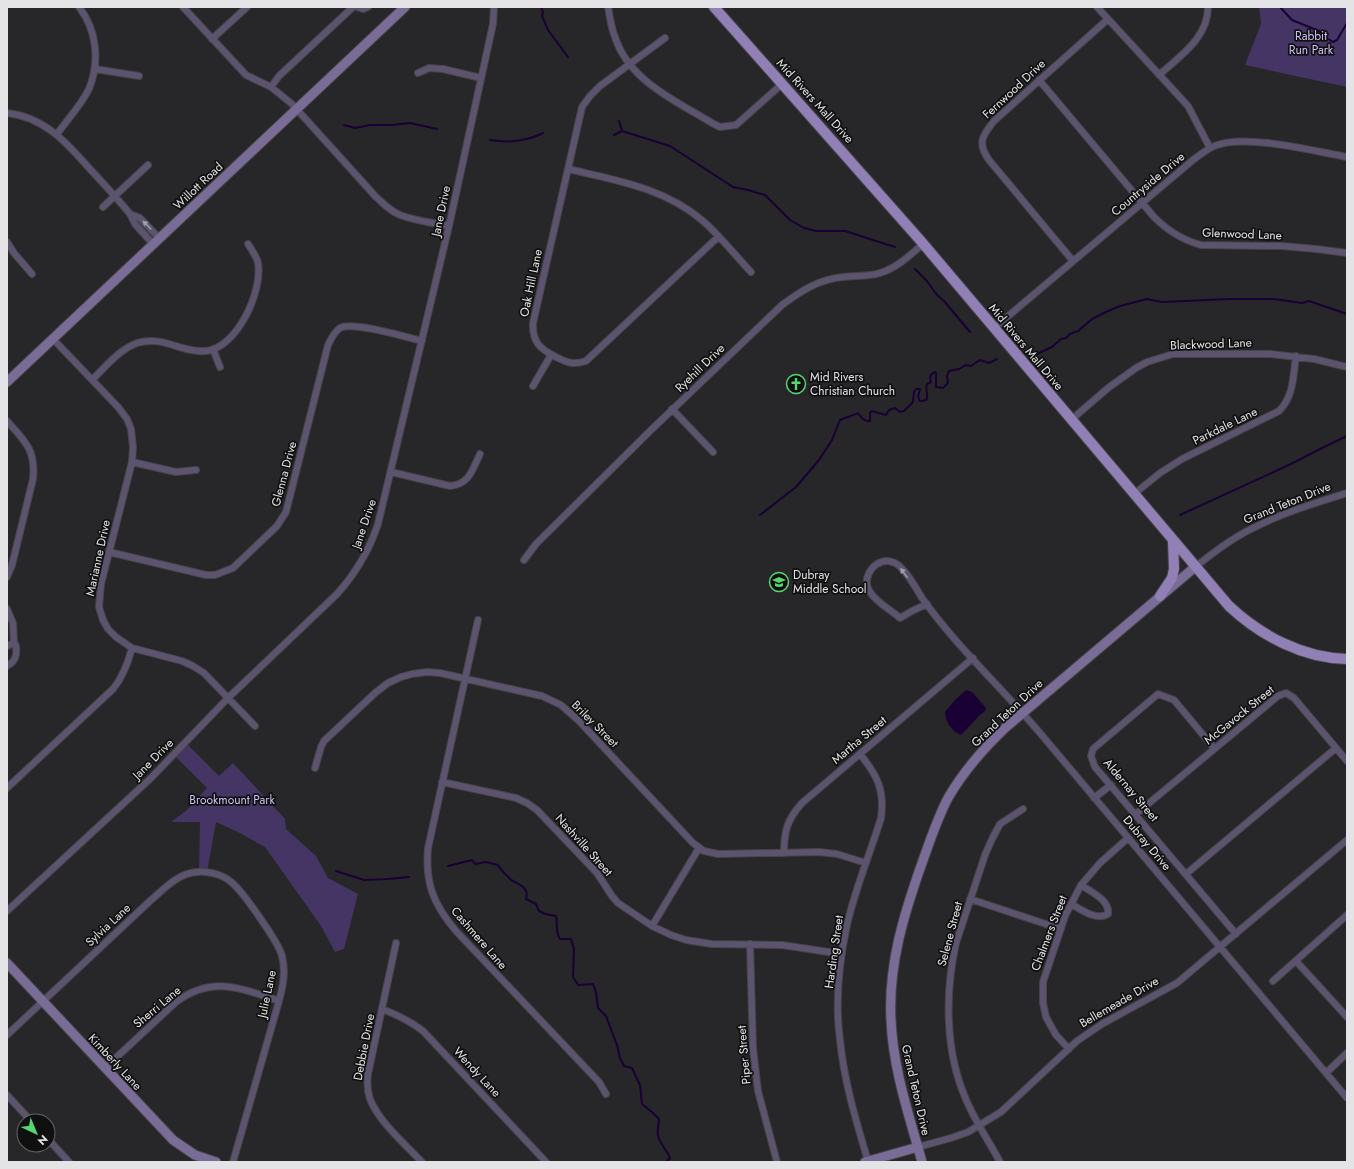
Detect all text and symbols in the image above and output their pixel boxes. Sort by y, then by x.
park label: Rabbit Run Park [1289,27,1334,59]
street label: Mid Rivers Mall Drive [772,55,858,147]
street label: Fernwood Drive [978,55,1050,123]
street label: Countryside Drive [1107,148,1189,220]
street label: Willott Road [169,158,227,214]
street label: Jane Drive [426,184,455,240]
one-way arrow [142,220,151,230]
street label: Glenwood Lane [1202,224,1282,244]
street label: Oak Hill Lane [515,248,547,318]
street label: Mid Rivers Mall Drive [984,300,1068,394]
street label: Blackwood Lane [1170,334,1252,354]
street label: Ryehill Drive [671,340,729,396]
place label: Mid Rivers Christian Church [810,368,895,400]
church icon: Mid Rivers Christian Church [785,373,807,395]
street label: Parkdale Lane [1190,403,1260,449]
street label: Glenna Drive [267,439,301,509]
street label: Grand Teton Drive [1241,477,1333,529]
street label: Jane Drive [346,497,381,553]
street label: Marianne Drive [81,518,115,598]
place label: Dubray Middle School [793,566,867,598]
one-way arrow [900,567,908,578]
school or university icon: Dubray Middle School [768,571,790,593]
street label: Grand Teton Drive [967,675,1047,751]
street label: McGavock Street [1200,681,1278,749]
street label: Briley Street [567,696,623,752]
street label: Martha Street [828,712,890,768]
street label: Jane Drive [127,734,178,785]
street label: Aldernay Street [1099,755,1163,825]
park label: Brookmount Park [189,791,275,809]
street label: Nashville Street [551,810,617,880]
street label: Dubray Drive [1119,812,1175,874]
street label: Chalmers Street [1026,892,1072,973]
street label: Sylvia Lane [81,899,135,951]
street label: Selene Street [933,899,967,968]
street label: Cashmere Lane [447,903,511,973]
street label: Harding Street [820,914,848,990]
street label: Julie Lane [253,968,281,1022]
street label: Bellemeade Drive [1076,972,1162,1032]
street label: Sherri Lane [129,982,185,1032]
street label: Debbie Drive [349,1012,379,1082]
street label: Piper Street [732,1025,756,1085]
street label: Kimberly Lane [84,1030,146,1094]
street label: Wendy Lane [449,1043,505,1101]
street label: Grand Teton Drive [897,1043,935,1137]
north arrow [16,1113,56,1153]
text: N [34,1131,52,1149]

